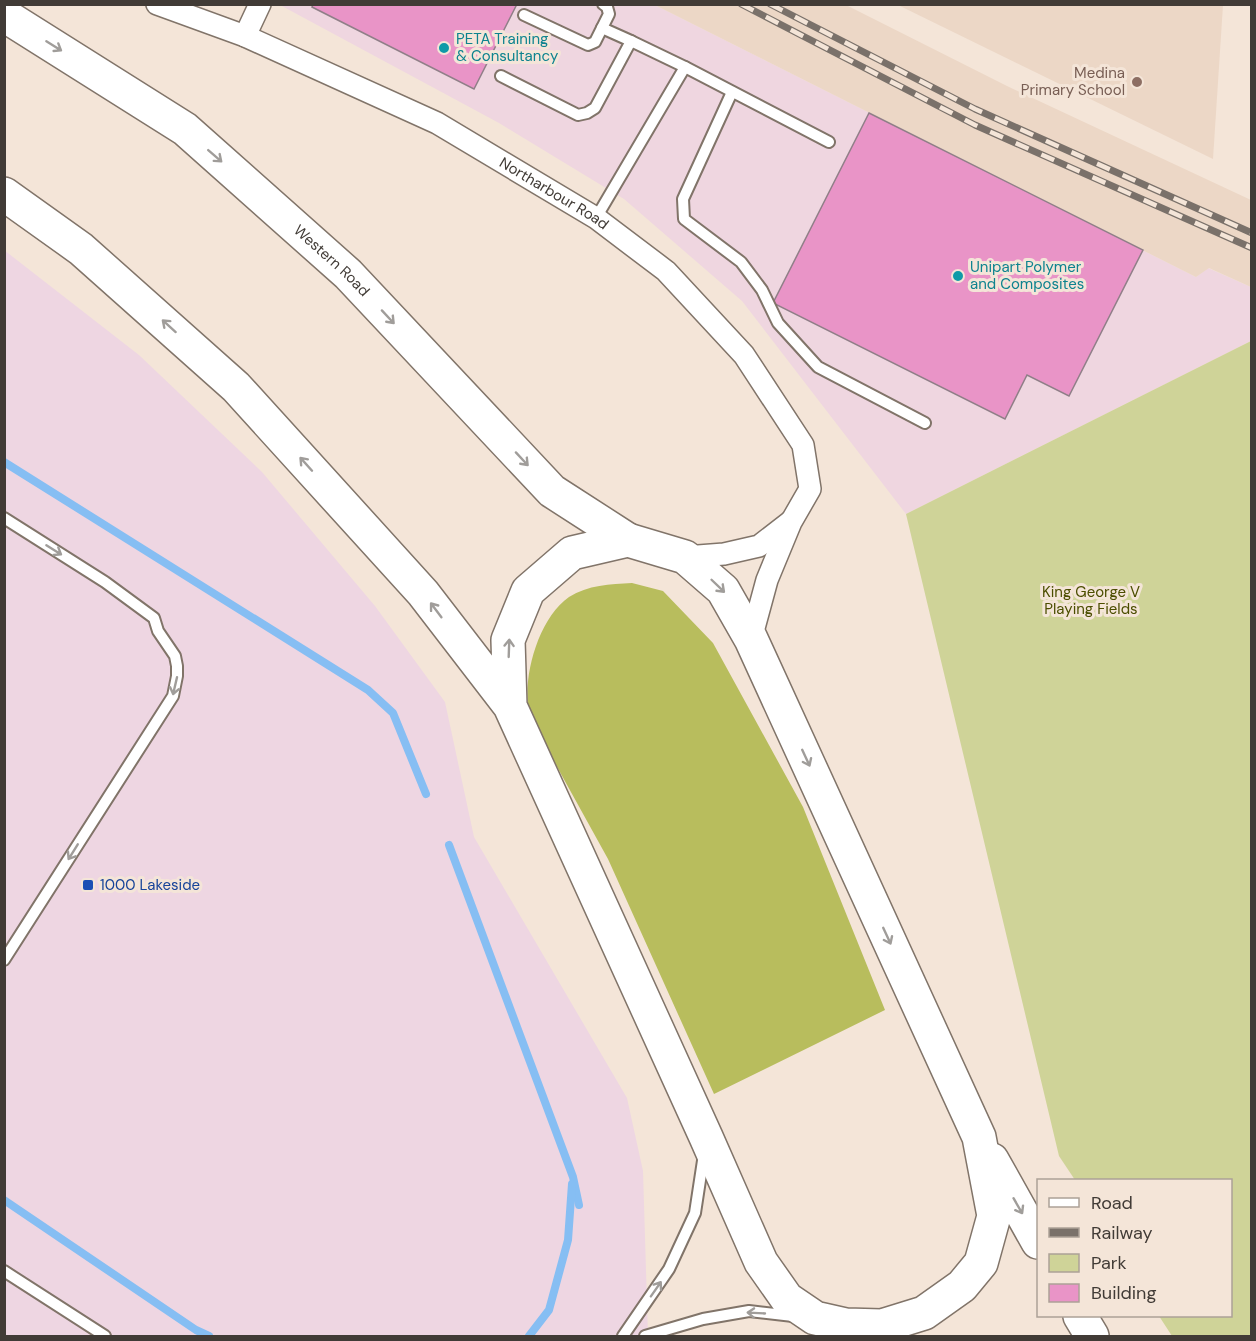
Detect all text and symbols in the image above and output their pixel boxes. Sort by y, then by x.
place label: PETA Training & Consultancy [456,29,559,66]
one-way arrow [45,40,62,52]
marker: PETA Training & Consultancy [437,41,451,55]
place label: Medina Primary School [1021,63,1125,100]
marker: Medina Primary School [1130,75,1144,89]
one-way arrow [207,149,222,163]
street label: Northarbour Road [496,153,613,234]
street label: Western Road [289,220,374,301]
place label: Unipart Polymer and Composites [970,257,1084,294]
marker: Unipart Polymer and Composites [951,269,965,283]
one-way arrow [381,309,395,324]
one-way arrow [161,319,176,333]
one-way arrow [514,451,528,466]
one-way arrow [299,457,313,472]
one-way arrow [45,544,62,556]
one-way arrow [710,578,725,593]
park label: King George V Playing Fields [1042,582,1140,619]
one-way arrow [430,602,442,618]
one-way arrow [503,639,514,658]
one-way arrow [168,676,180,695]
one-way arrow [801,749,812,767]
one-way arrow [67,843,80,860]
place label: 1000 Lakeside [100,875,200,895]
marker: 1000 Lakeside [81,878,95,892]
one-way arrow [882,926,893,944]
legend [1037,1179,1232,1317]
text: Road [1091,1191,1133,1215]
one-way arrow [1013,1197,1025,1214]
text: Railway [1091,1221,1153,1245]
text: Park [1091,1251,1127,1275]
one-way arrow [650,1281,662,1297]
text: Building [1091,1281,1156,1305]
one-way arrow [747,1307,767,1318]

